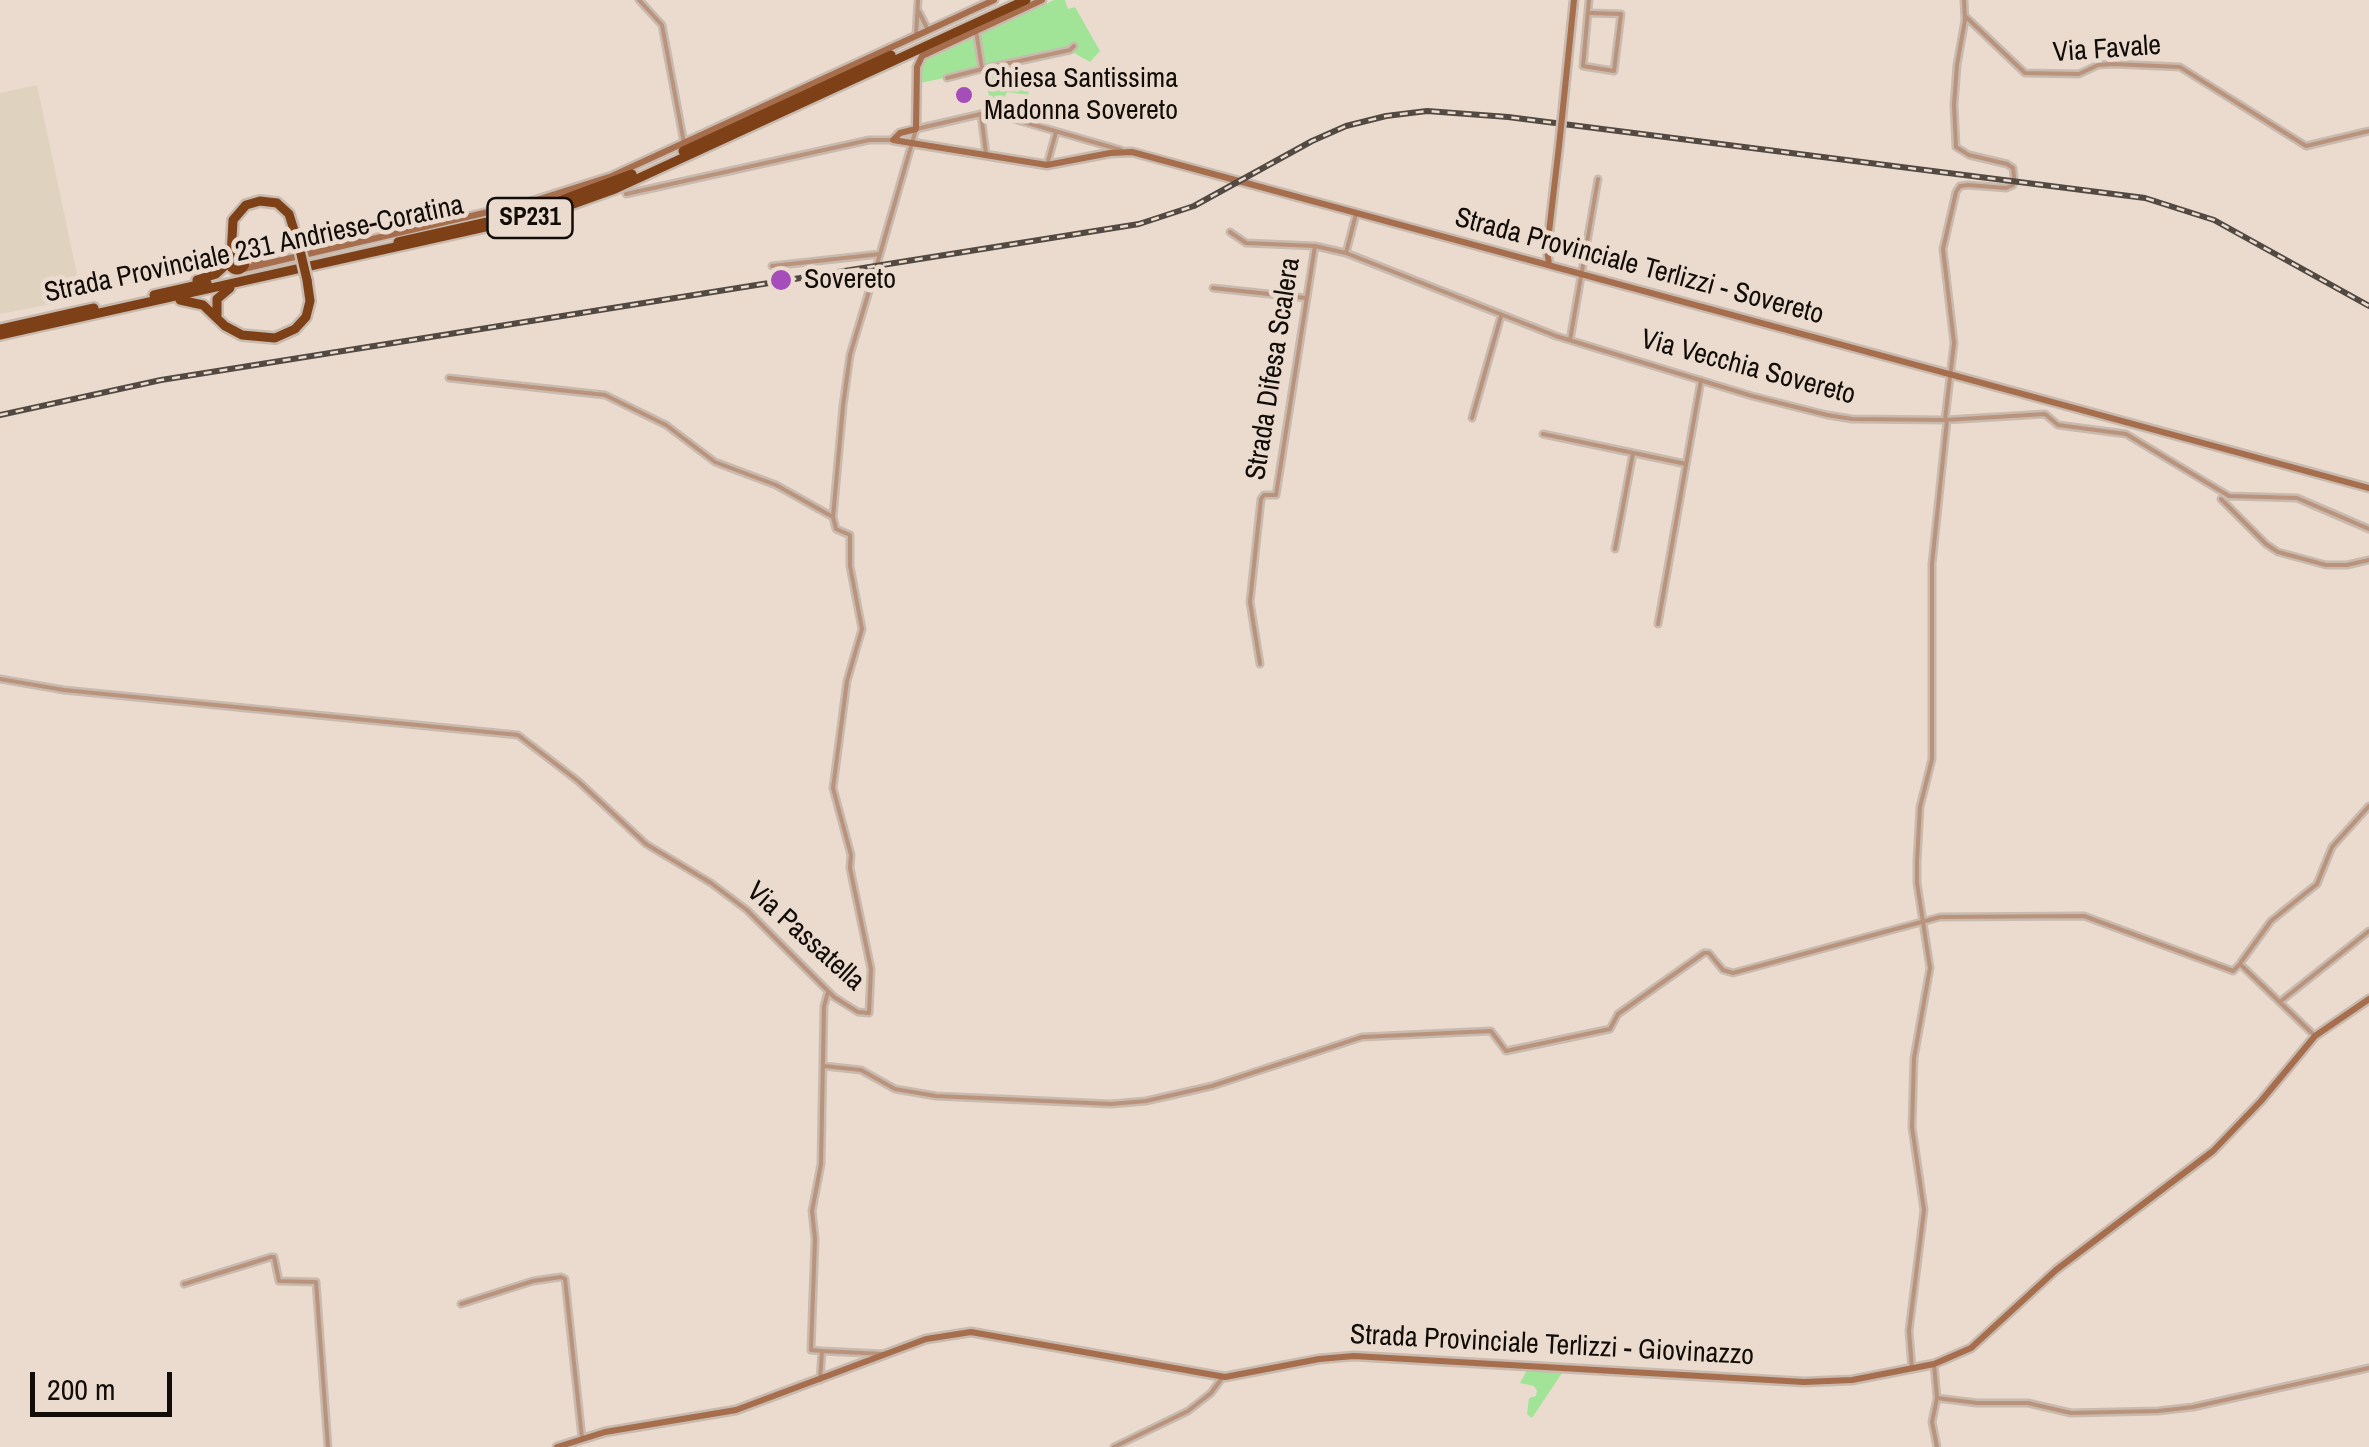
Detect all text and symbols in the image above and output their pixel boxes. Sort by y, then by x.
street label: Via Favale [2052,29,2162,71]
place label: Chiesa Santissima Madonna Sovereto [984,62,1178,128]
marker: Chiesa Santissima Madonna Sovereto [953,84,975,106]
street label: Strada Provinciale 231 Andriese-Coratina [41,189,467,311]
road number: SP231 [488,198,572,238]
street label: Strada Provinciale Terlizzi - Sovereto [1451,202,1827,332]
street label: Strada Difesa Scalera [1240,255,1308,483]
place label: Sovereto [804,263,896,297]
marker: Sovereto [768,267,794,293]
street label: Via Vecchia Sovereto [1637,323,1859,413]
street label: Via Passatella [739,876,871,998]
street label: Strada Provinciale Terlizzi - Giovinazzo [1349,1319,1755,1373]
scale bar [35,1352,178,1414]
text: 200 m [47,1369,115,1409]

